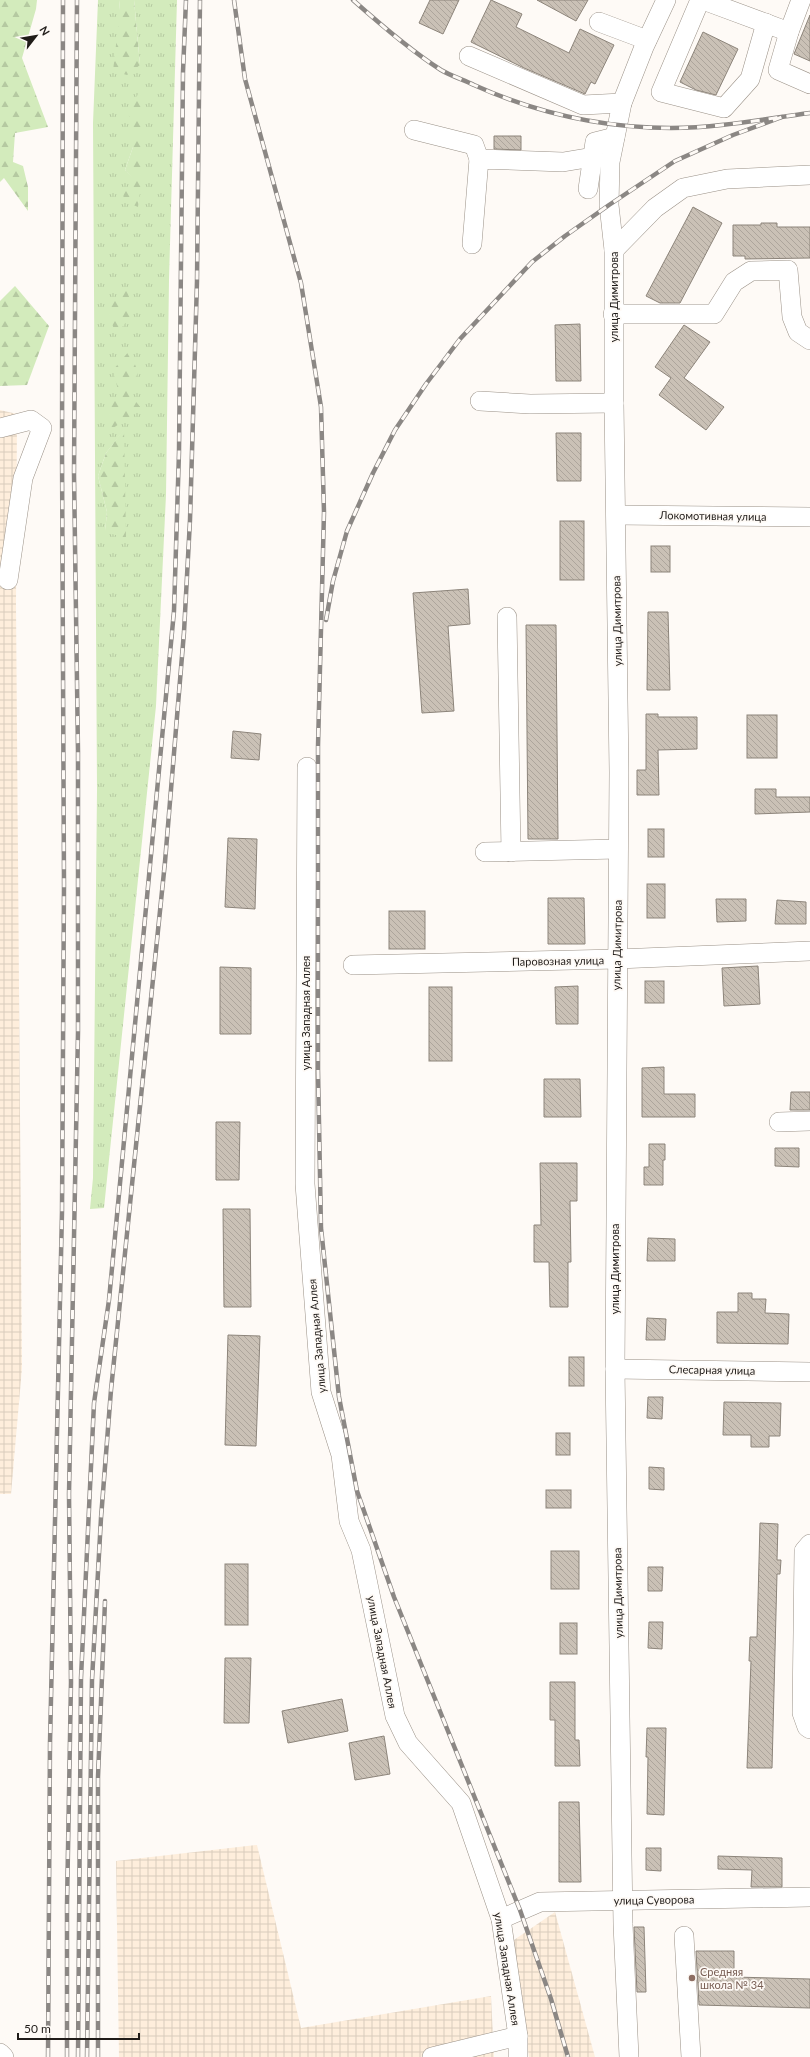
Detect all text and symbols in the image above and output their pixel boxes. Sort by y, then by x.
north arrow [16,16,56,56]
text: N [37,24,53,38]
street label: улица Димитрова [607,252,620,342]
street label: Локомотивная улица [658,508,767,523]
street label: улица Димитрова [609,576,624,666]
street label: улица Димитрова [609,900,624,990]
street label: Паровозная улица [512,953,604,968]
street label: улица Западная Аллея [299,956,312,1070]
street label: улица Димитрова [608,1224,621,1314]
street label: улица Западная Аллея [305,1278,328,1394]
street label: Слесарная улица [669,1362,755,1377]
street label: улица Димитрова [610,1548,625,1638]
street label: улица Западная Аллея [365,1594,400,1709]
street label: улица Суворова [614,1892,694,1907]
street label: улица Западная Аллея [492,1911,523,2027]
place label: Средняя школа № 34 [700,1965,764,1991]
marker: Средняя школа № 34 [687,1973,697,1983]
scale bar [18,2015,139,2041]
text: 50 m [24,2021,51,2036]

